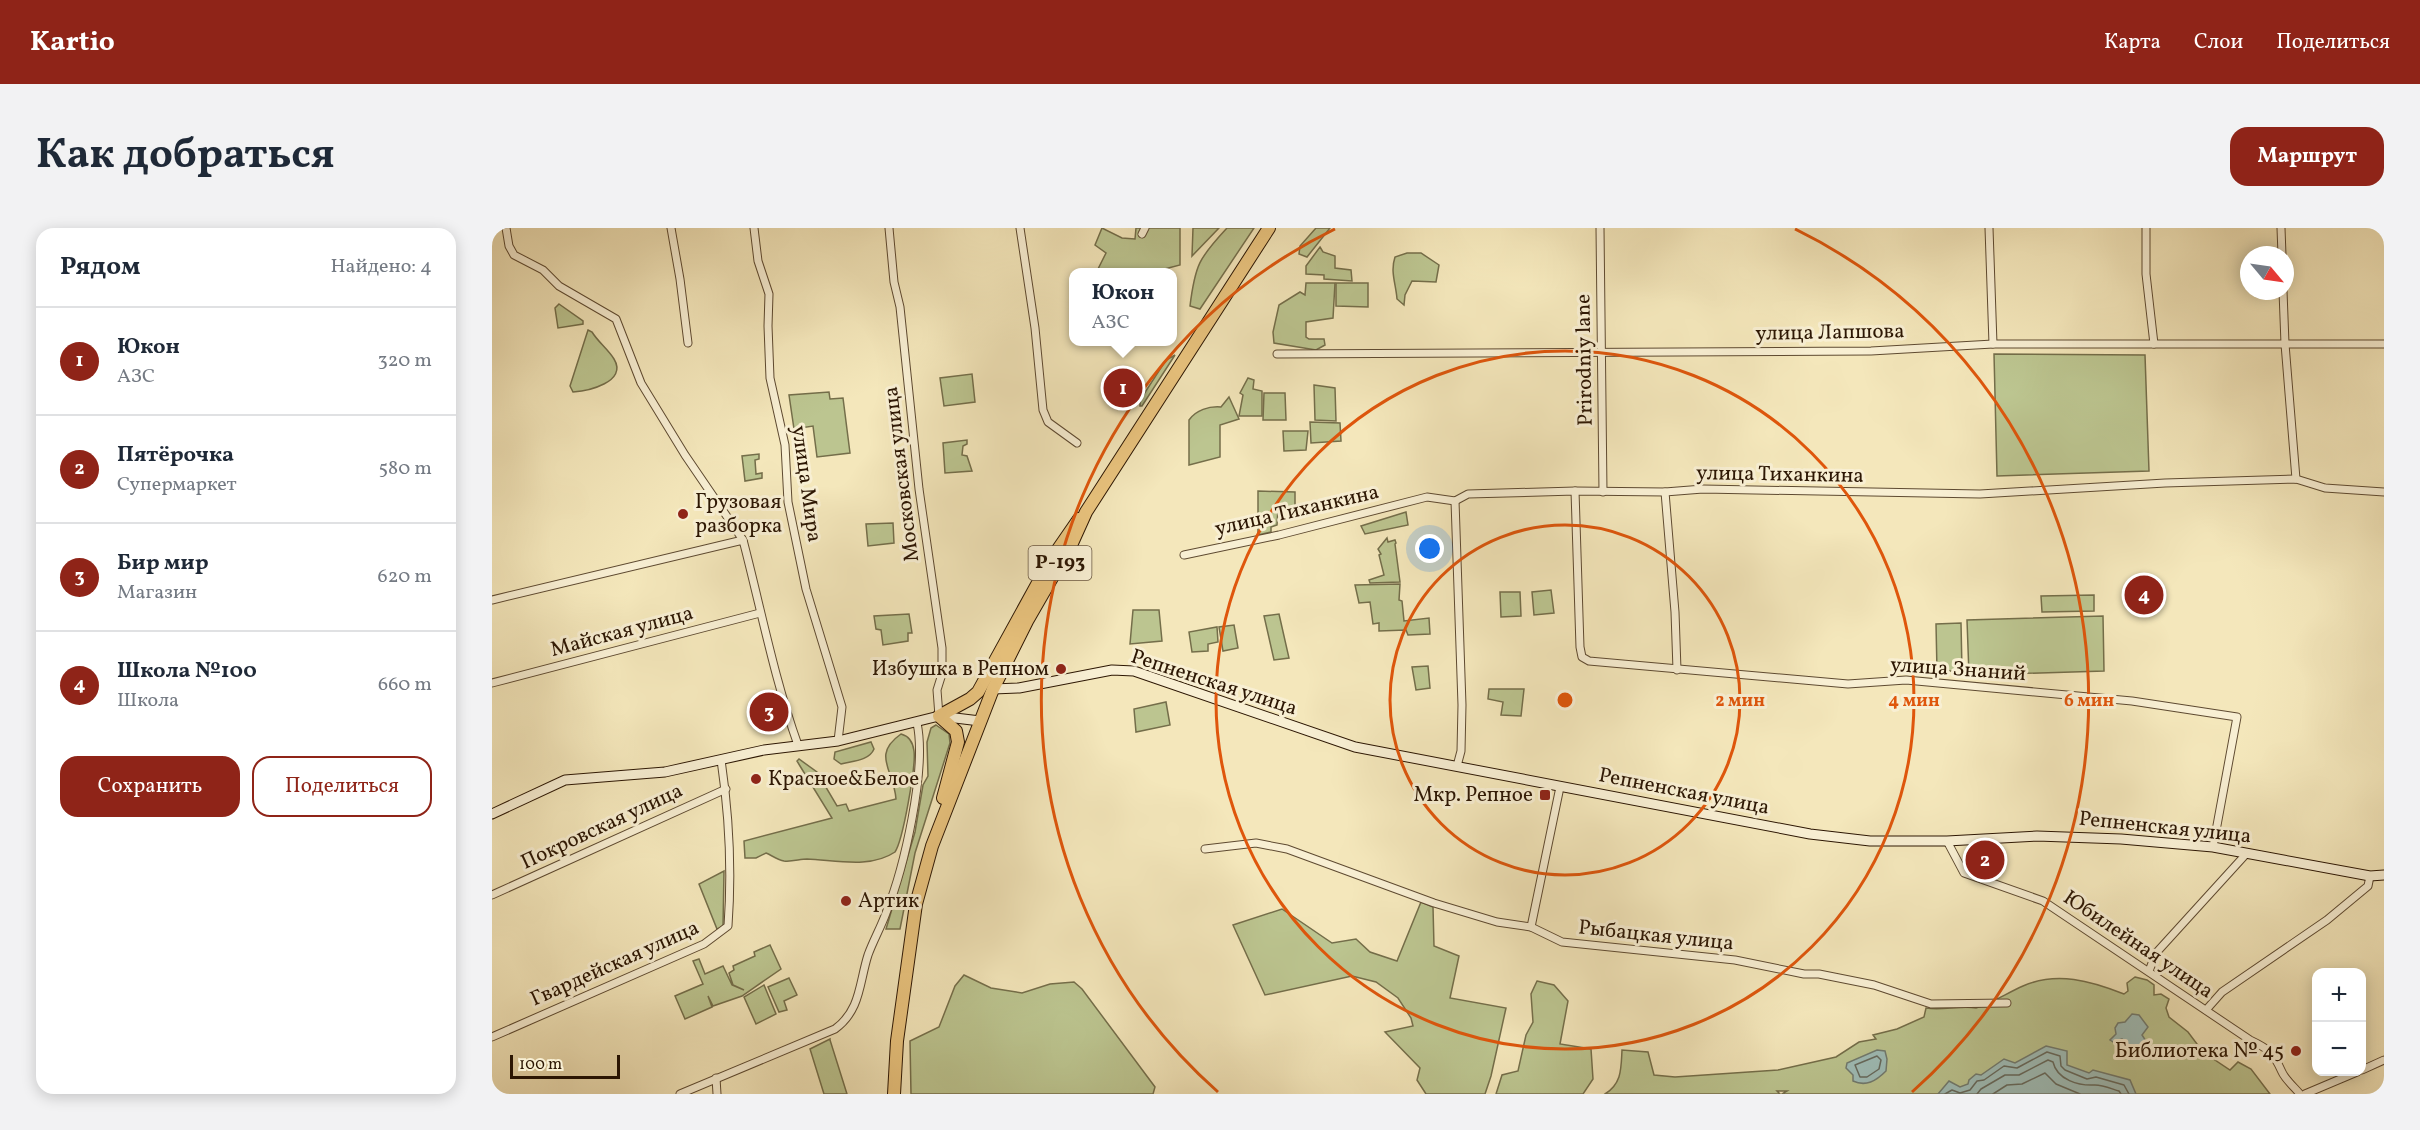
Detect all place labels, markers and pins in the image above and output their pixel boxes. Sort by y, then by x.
pin: 1 [1104,366,1142,410]
place label: Грузовая разборка [695,488,783,541]
marker: Грузовая разборка [676,507,690,521]
pin: 4 [2124,572,2164,617]
place label: Избушка в Репном [872,655,1049,684]
marker: Избушка в Репном [1054,662,1068,676]
pin: 3 [750,690,788,734]
centre of rings [1555,690,1575,710]
place label: Красное&Белое [768,765,919,794]
marker: Красное&Белое [749,772,763,786]
place label: Мкр. Репное [1413,781,1533,810]
marker: Мкр. Репное [1538,788,1552,802]
pin: 2 [1966,838,2004,882]
place label: Артик [858,887,919,916]
marker: Артик [839,894,853,908]
place label: Библиотека № 45 [2115,1037,2284,1066]
marker: Библиотека № 45 [2289,1044,2303,1058]

